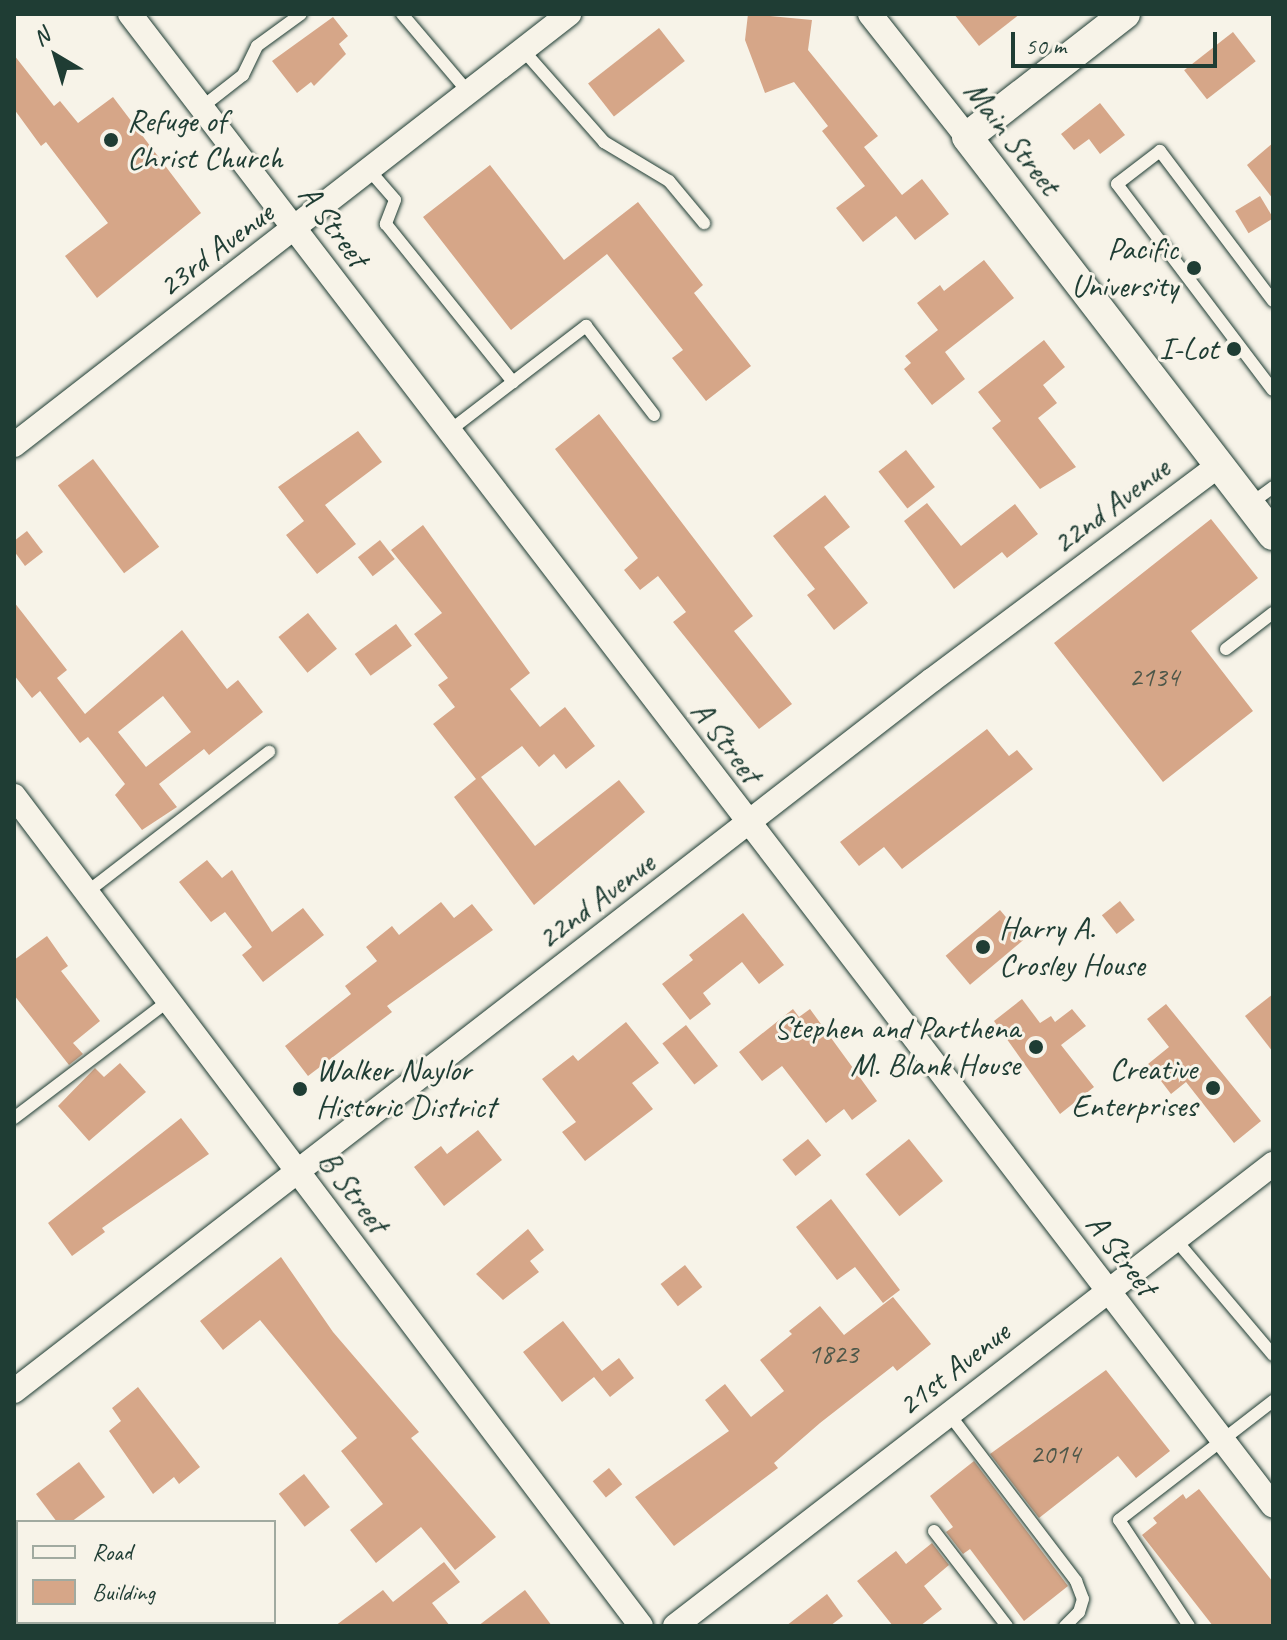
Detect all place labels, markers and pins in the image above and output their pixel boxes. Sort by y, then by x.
place label: Refuge of Christ Church [127,103,284,178]
marker: Refuge of Christ Church [102,131,120,149]
place label: Pacific University [1071,231,1178,306]
marker: Pacific University [1185,259,1203,277]
place label: I-Lot [1159,330,1218,368]
marker: I-Lot [1225,340,1243,358]
place label: Harry A. Crosley House [999,910,1145,985]
marker: Harry A. Crosley House [974,938,992,956]
place label: Stephen and Parthena M. Blank House [773,1010,1020,1085]
marker: Stephen and Parthena M. Blank House [1027,1038,1045,1056]
place label: Creative Enterprises [1071,1051,1197,1126]
place label: Walker Naylor Historic District [316,1052,496,1127]
marker: Creative Enterprises [1204,1079,1222,1097]
marker: Walker Naylor Historic District [291,1080,309,1098]

